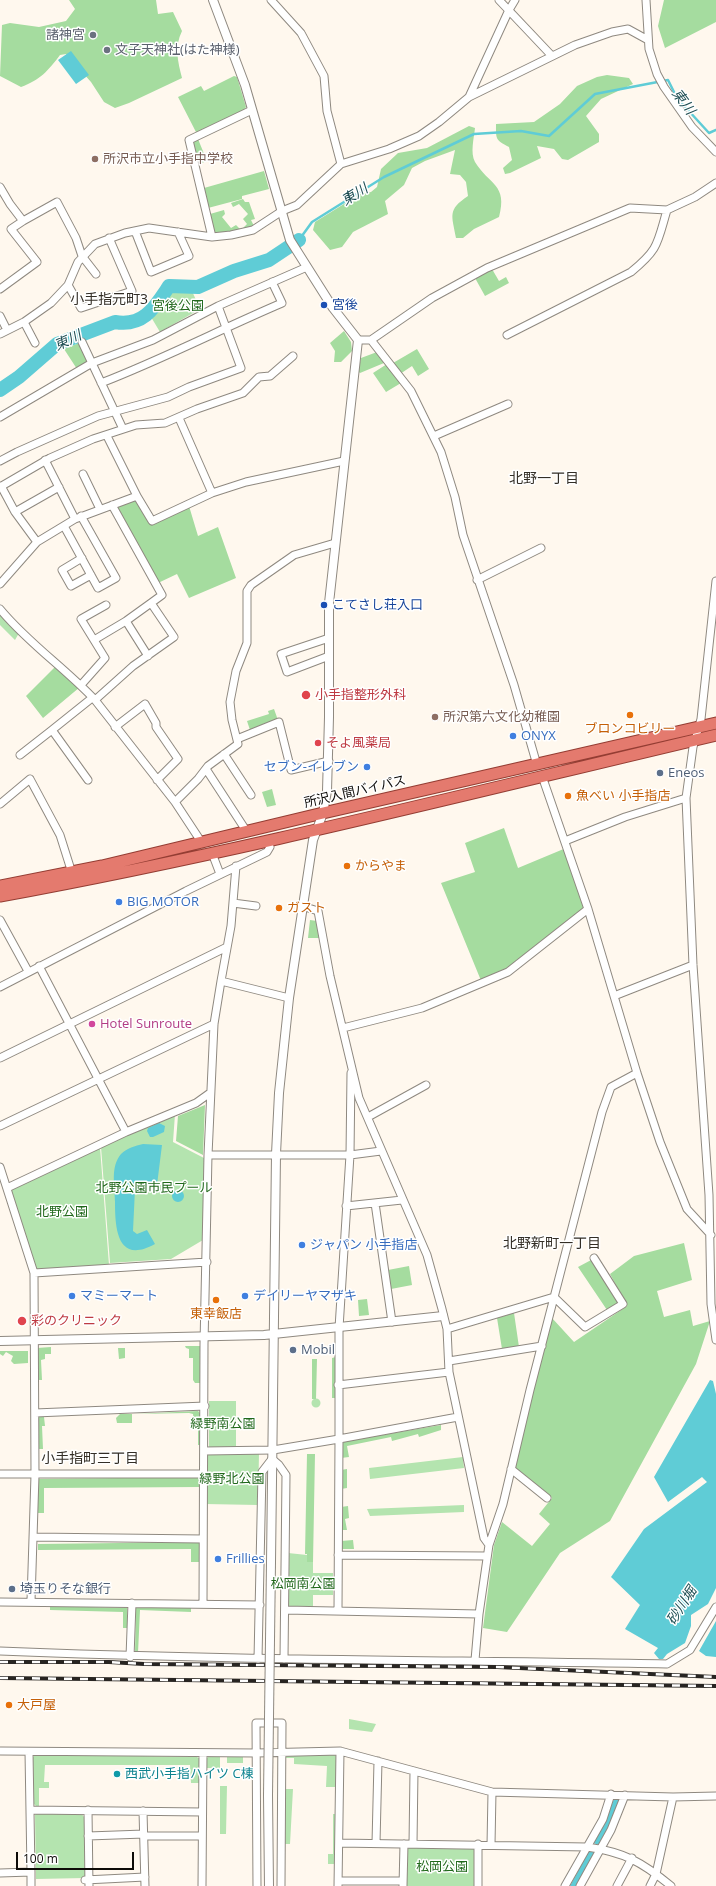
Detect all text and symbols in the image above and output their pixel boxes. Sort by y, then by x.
place label: 諸神宮 [46,27,85,43]
marker: 諸神宮 [88,30,98,40]
place label: 文子天神社(はた神様) [115,42,240,58]
marker: 文子天神社(はた神様) [102,45,112,55]
water label: 東川 [668,86,698,118]
place label: 所沢市立小手指中学校 [103,151,233,167]
marker: 所沢市立小手指中学校 [90,154,100,164]
water label: 東川 [339,180,371,210]
district label: 小手指元町3 [70,292,148,308]
place label: 宮後 [332,297,358,313]
park label: 宮後公園 [152,298,204,314]
marker: 宮後 [319,300,329,310]
water label: 東川 [52,327,84,355]
district label: 北野一丁目 [509,471,579,487]
place label: こてさし荘入口 [332,597,423,613]
marker: こてさし荘入口 [319,600,329,610]
place label: 小手指整形外科 [315,687,406,703]
marker: 小手指整形外科 [300,689,312,701]
place label: 所沢第六文化幼稚園 [443,709,560,725]
marker: ブロンコビリー [625,710,635,720]
marker: 所沢第六文化幼稚園 [430,712,440,722]
place label: ブロンコビリー [585,721,675,737]
place label: ONYX [521,728,556,744]
marker: ONYX [508,731,518,741]
place label: そよ風薬局 [326,735,391,751]
marker: そよ風薬局 [313,738,323,748]
place label: セブン-イレブン [264,759,359,775]
marker: セブン-イレブン [362,762,372,772]
place label: Eneos [668,765,705,781]
marker: Eneos [655,768,665,778]
street label: 所沢入間バイパス [303,773,407,811]
place label: 魚べい 小手指店 [576,788,670,804]
marker: 魚べい 小手指店 [563,791,573,801]
place label: からやま [355,858,407,874]
marker: からやま [342,861,352,871]
place label: BIG MOTOR [127,894,199,910]
marker: BIG MOTOR [114,897,124,907]
place label: ガスト [287,900,326,916]
marker: ガスト [274,903,284,913]
place label: Hotel Sunroute [100,1016,192,1032]
marker: Hotel Sunroute [87,1019,97,1029]
park label: 北野公園市民プール [96,1180,212,1196]
park label: 北野公園 [36,1204,88,1220]
district label: 北野新町一丁目 [503,1236,601,1252]
place label: ジャパン 小手指店 [310,1237,417,1253]
marker: ジャパン 小手指店 [297,1240,307,1250]
place label: マミーマート [80,1288,158,1304]
place label: デイリーヤマザキ [253,1288,357,1304]
marker: マミーマート [67,1291,77,1301]
marker: デイリーヤマザキ [240,1291,250,1301]
marker: 東幸飯店 [211,1295,221,1305]
place label: 東幸飯店 [190,1306,242,1322]
place label: 彩のクリニック [31,1313,122,1329]
marker: 彩のクリニック [16,1315,28,1327]
place label: Mobil [301,1342,335,1358]
marker: Mobil [288,1345,298,1355]
park label: 緑野南公園 [191,1416,255,1432]
district label: 小手指町三丁目 [41,1451,139,1467]
park label: 緑野北公園 [200,1471,264,1487]
place label: Frillies [226,1551,265,1567]
marker: Frillies [213,1554,223,1564]
park label: 松岡南公園 [271,1576,335,1592]
place label: 埼玉りそな銀行 [20,1581,111,1597]
marker: 埼玉りそな銀行 [7,1584,17,1594]
water label: 砂川堀 [664,1584,700,1628]
place label: 大戸屋 [17,1697,56,1713]
marker: 大戸屋 [4,1700,14,1710]
place label: 西武小手指ハイツ C棟 [125,1766,254,1782]
marker: 西武小手指ハイツ C棟 [112,1769,122,1779]
scale bar [18,1844,136,1870]
text: 100 m [23,1850,58,1867]
park label: 松岡公園 [416,1859,468,1875]

